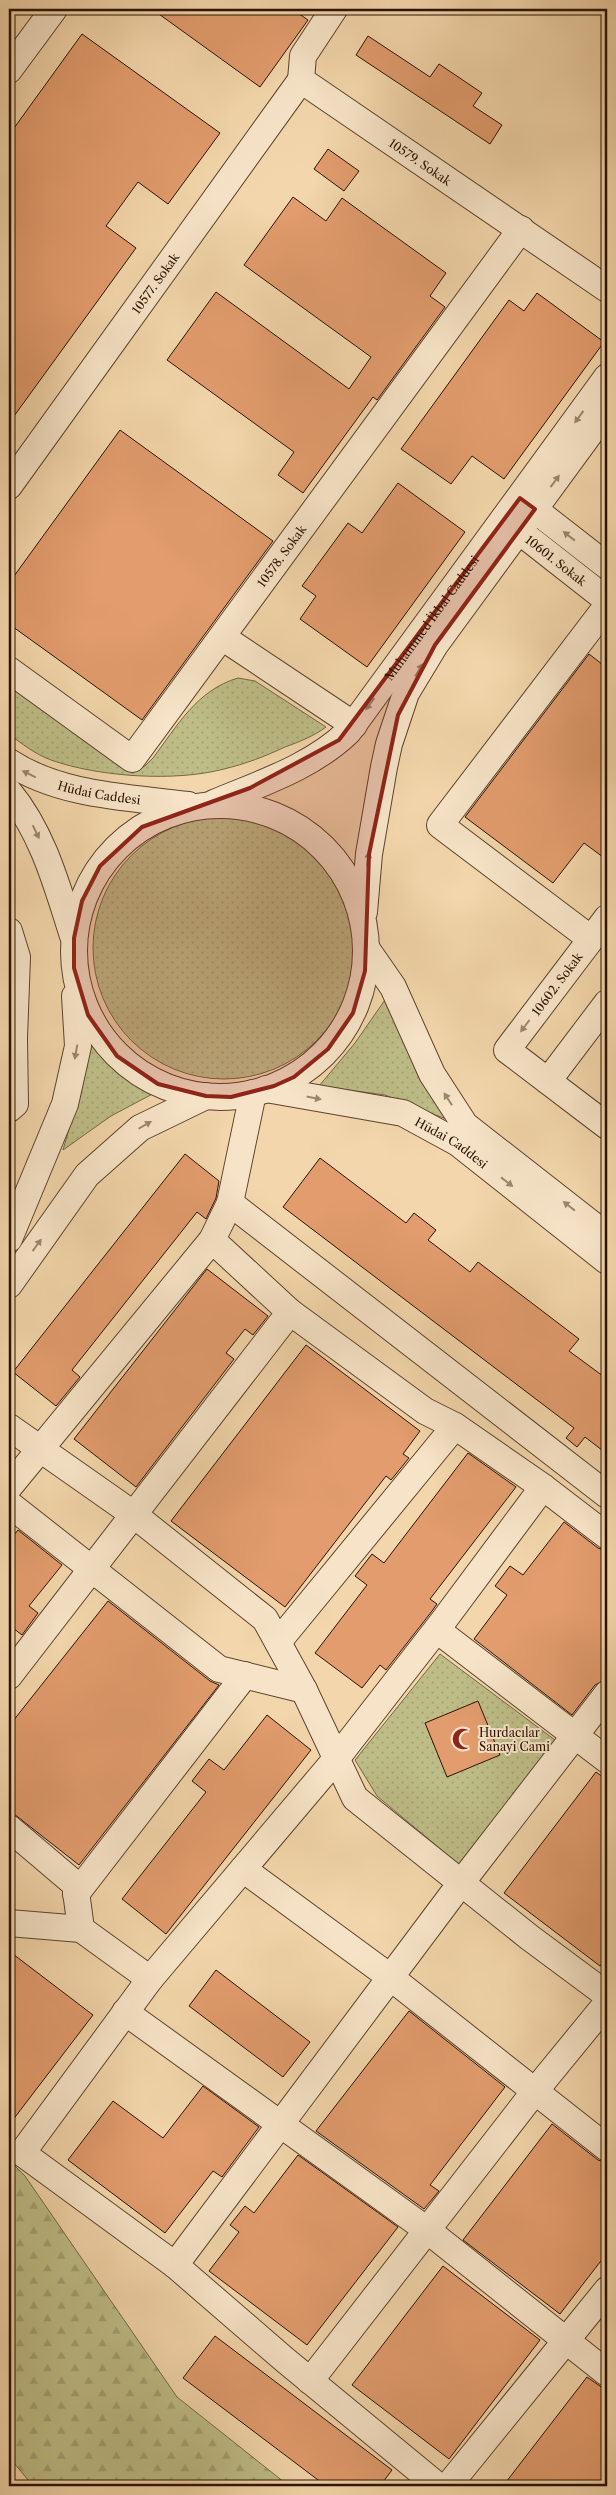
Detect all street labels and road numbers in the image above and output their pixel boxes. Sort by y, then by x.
street label: 10579. Sokak [386,135,455,189]
street label: 10577. Sokak [128,249,182,316]
street label: 10578. Sokak [254,521,310,590]
street label: 10601. Sokak [523,532,590,589]
street label: Muhammed İkbal Caddesi [381,552,482,683]
street label: Hüdai Caddesi [56,777,142,807]
street label: 10602. Sokak [528,949,586,1018]
street label: Hüdai Caddesi [413,1114,491,1172]

